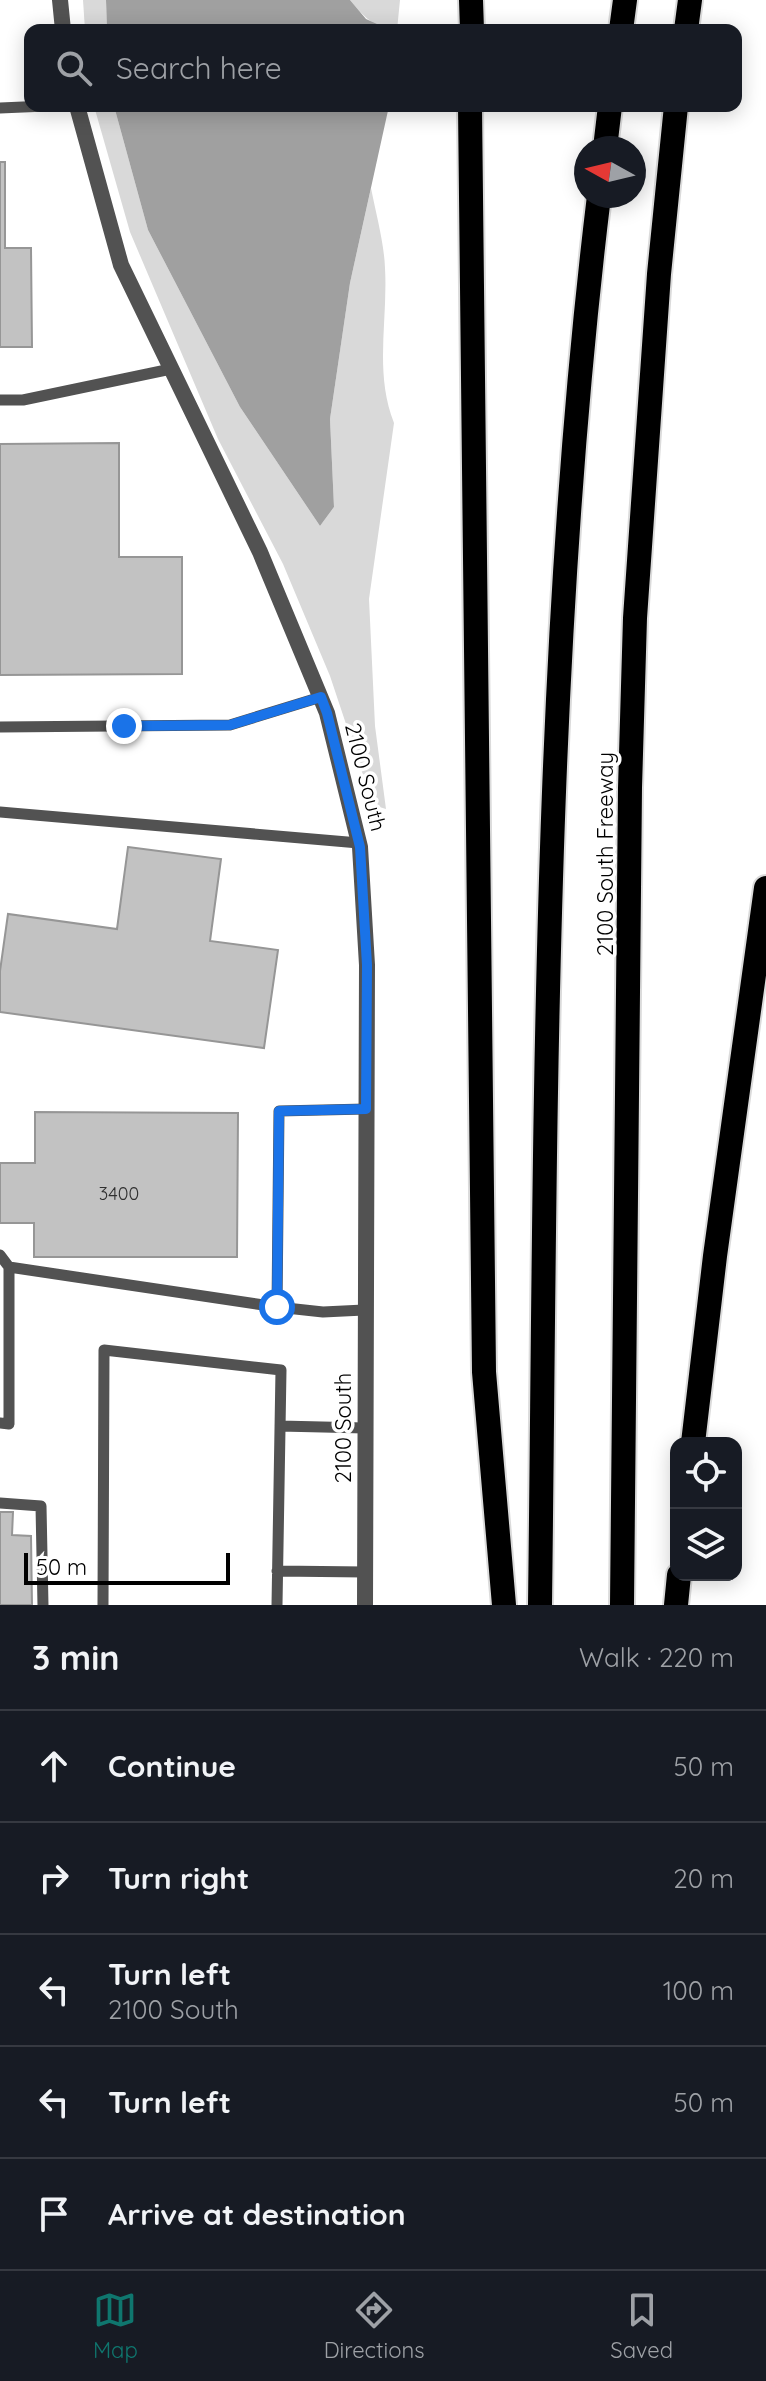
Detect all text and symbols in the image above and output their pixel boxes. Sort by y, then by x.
search box [24,24,742,112]
icon: search [52,46,96,90]
text: Search here [116,49,282,87]
north arrow [574,136,646,208]
route end [106,708,142,744]
street label: 2100 South [339,720,393,834]
street label: 2100 South Freeway [591,752,619,956]
house number: 3400 [99,1182,139,1205]
route start [259,1289,295,1325]
street label: 2100 South [329,1373,357,1483]
map controls [670,1437,742,1581]
button: locate [670,1437,742,1509]
button: layers [670,1509,742,1581]
scale bar [24,1549,230,1585]
text: 50 m [36,1553,87,1581]
text: 3 min [32,1636,119,1679]
text: Walk · 220 m [579,1641,734,1674]
icon: ahead [32,1744,76,1788]
text: Continue [108,1747,236,1785]
text: 50 m [674,1750,734,1783]
icon: right [32,1856,76,1900]
text: Turn right [108,1859,249,1897]
text: 20 m [673,1862,734,1895]
text: Turn left [108,1955,231,1993]
icon: left [32,1968,76,2012]
text: 100 m [663,1974,734,2007]
text: 2100 South [108,1993,239,2026]
icon: left [32,2080,76,2124]
text: Turn left [108,2083,231,2121]
text: 50 m [674,2086,734,2119]
icon: arrive [32,2192,76,2236]
text: Arrive at destination [108,2195,406,2233]
tab: Map [93,2288,138,2364]
tab: Directions [324,2288,424,2364]
tab: Saved [610,2288,673,2364]

